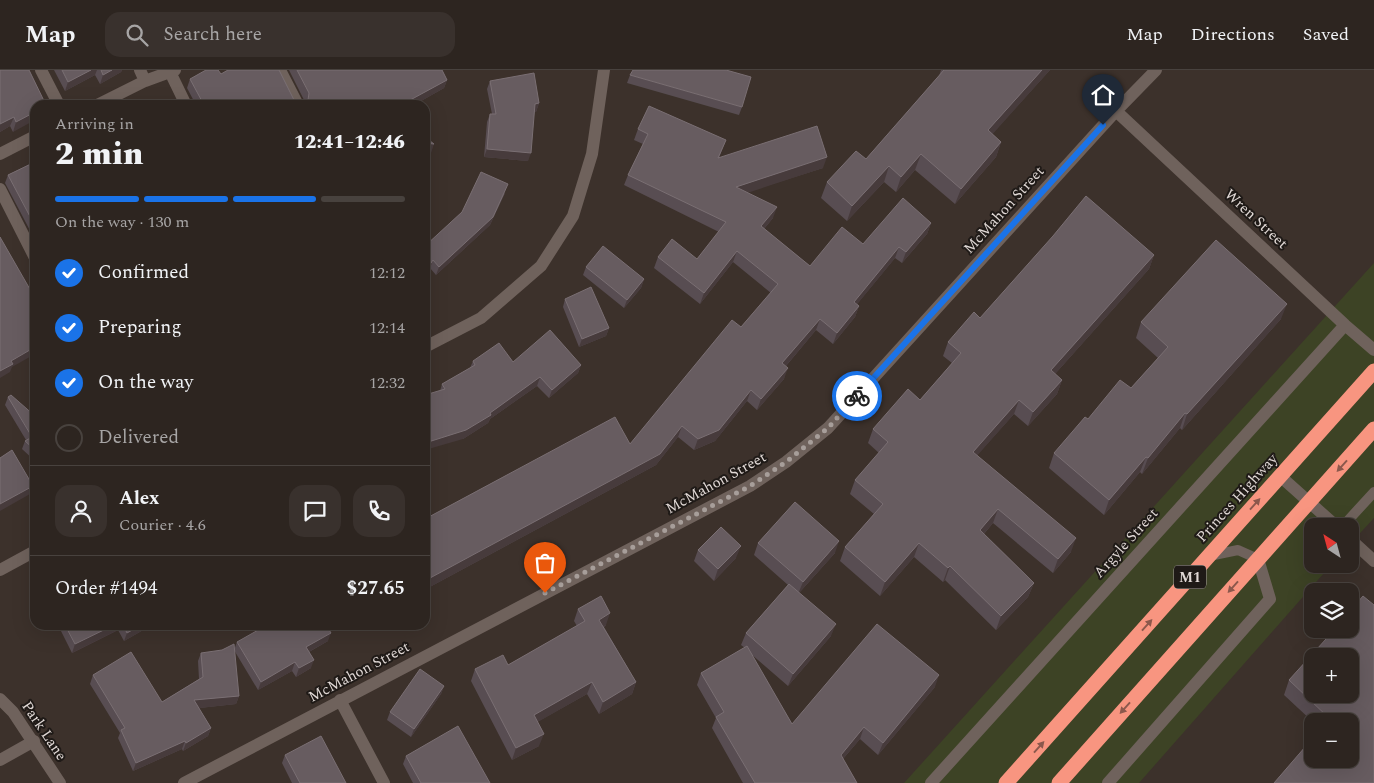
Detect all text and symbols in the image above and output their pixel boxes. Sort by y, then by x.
search box [105,12,455,57]
text: Map [25,17,75,53]
text: Search here [163,20,262,49]
icon: search [123,21,151,49]
text: Map [1127,21,1163,48]
text: Directions [1191,21,1275,48]
text: Saved [1303,21,1349,48]
pin [1082,74,1124,125]
icon: home [1089,81,1117,109]
text: Arriving in [55,112,134,136]
text: 12:41–12:46 [294,128,405,157]
text: 2 min [55,130,143,179]
street label: McMahon Street [958,161,1050,259]
street label: Wren Street [1219,183,1293,255]
text: On the way · 130 m [55,210,189,234]
text: Confirmed [98,258,189,287]
icon: check [55,259,83,287]
text: 12:12 [369,261,405,285]
text: Preparing [98,313,182,342]
icon: check [55,314,83,342]
text: 12:14 [369,316,405,340]
text: On the way [98,368,194,397]
icon: check [55,369,83,397]
text: 12:32 [369,371,405,395]
courier [832,371,882,421]
icon: bike [843,382,871,410]
text: Delivered [98,423,179,452]
street label: McMahon Street [661,446,771,520]
street label: Princes Highway [1191,448,1284,548]
one-way arrow [1336,459,1347,472]
text: Alex [119,484,160,513]
button: person [55,485,107,537]
button: chat [289,485,341,537]
button: phone [353,485,405,537]
one-way arrow [1249,499,1261,511]
street label: Argyle Street [1088,503,1164,583]
text: Courier · 4.6 [119,513,206,537]
north arrow [1304,518,1359,572]
map controls [1304,518,1359,768]
pin [524,542,566,593]
icon: bag [531,549,559,577]
road number: M1 [1174,566,1206,588]
text: Order #1494 [55,574,158,603]
text: $27.65 [347,574,405,603]
one-way arrow [1227,580,1239,592]
button: layers [1304,583,1359,638]
one-way arrow [1141,620,1153,632]
street label: McMahon Street [304,636,414,708]
button: + [1304,648,1359,703]
street label: Park Lane [16,697,72,765]
one-way arrow [1119,702,1131,714]
button: − [1304,713,1359,768]
one-way arrow [1033,741,1045,753]

